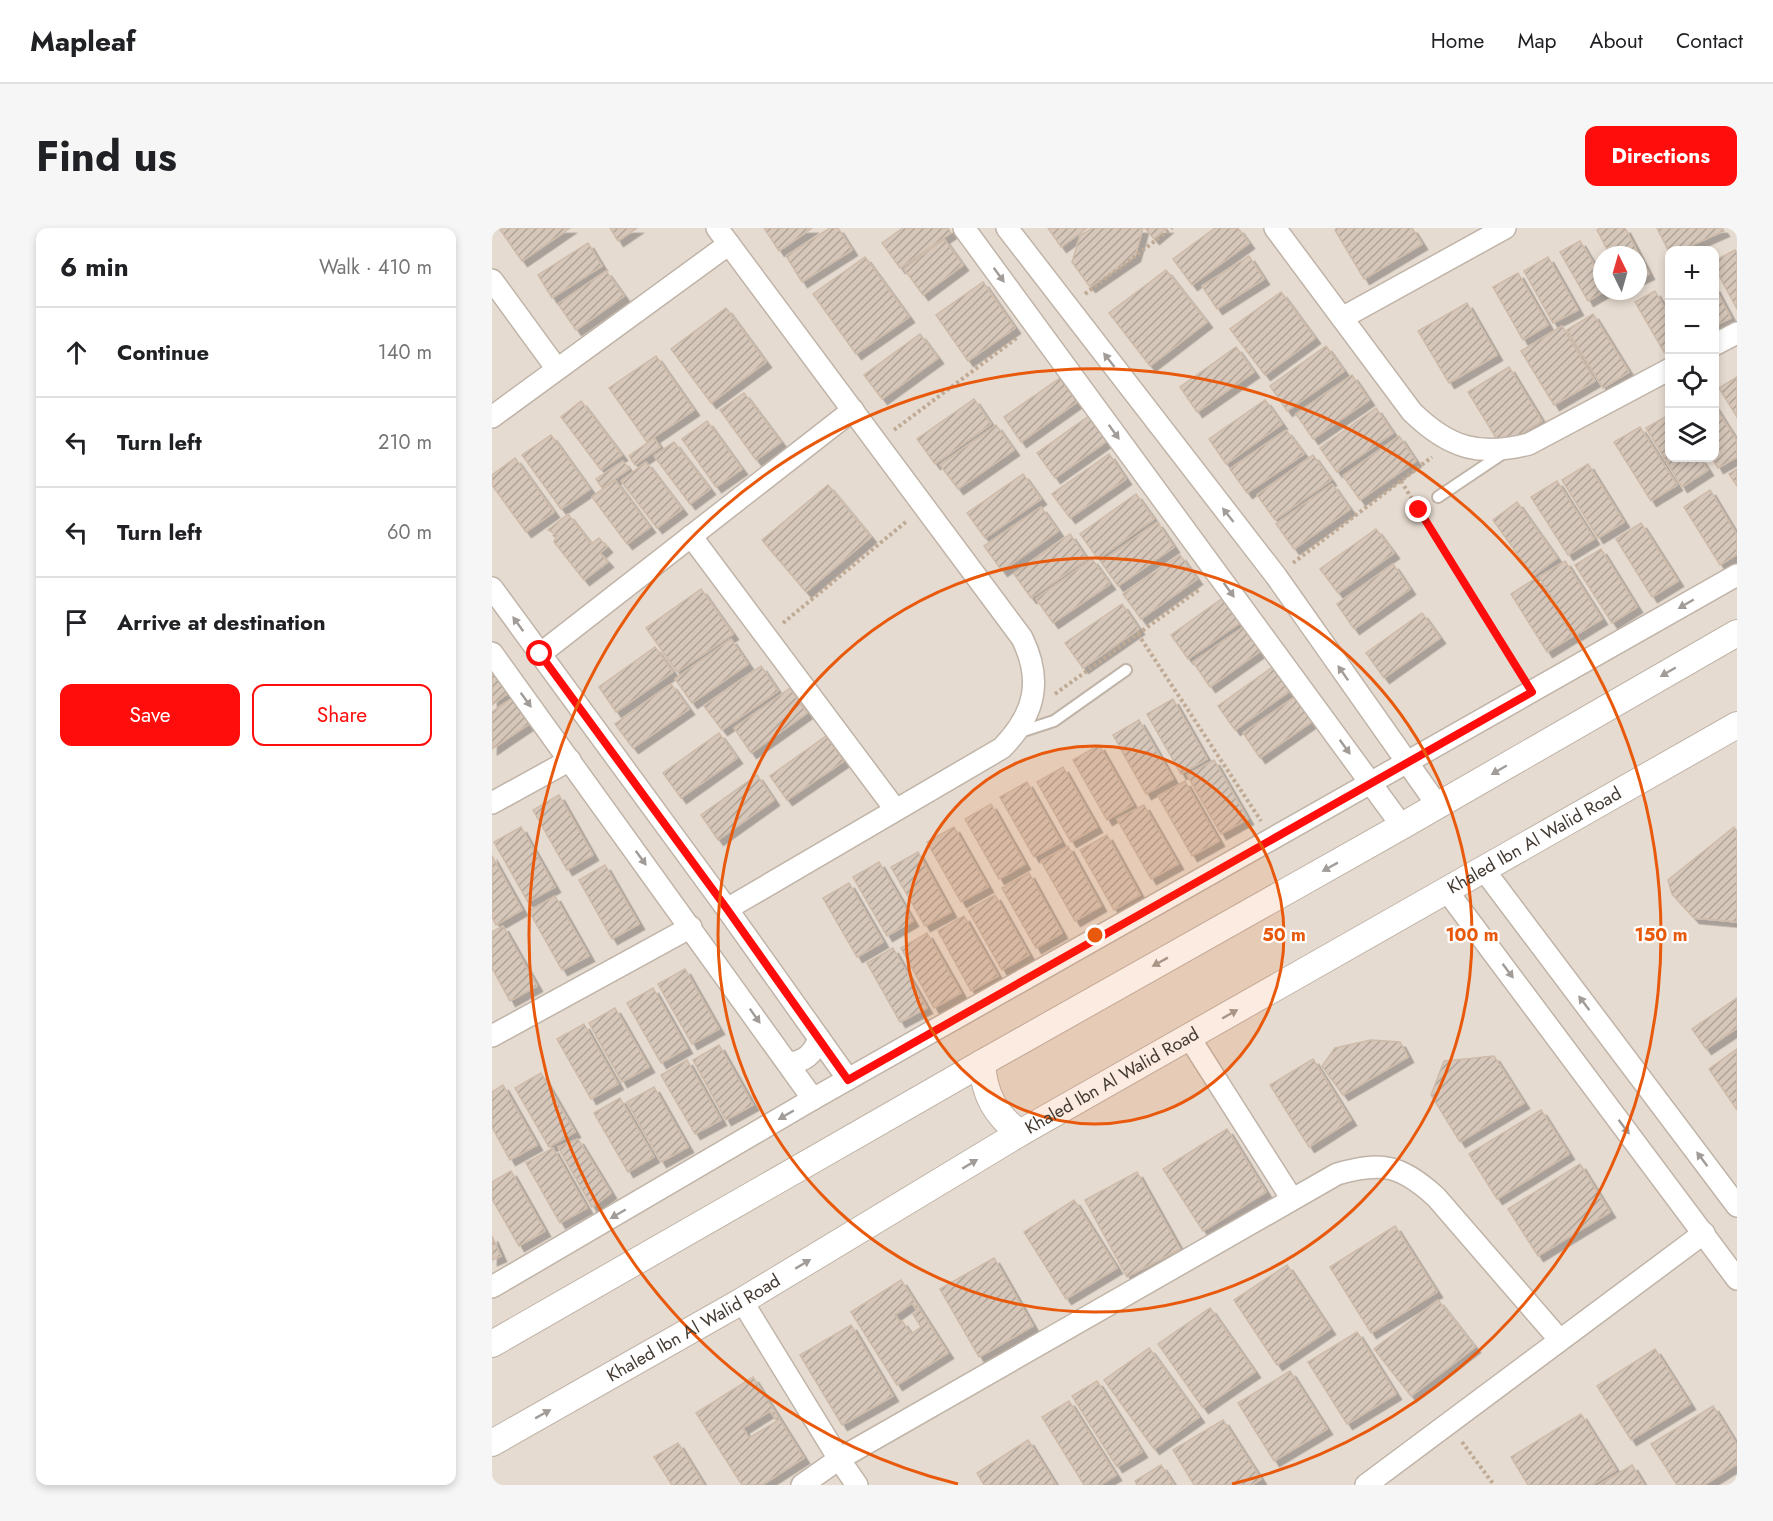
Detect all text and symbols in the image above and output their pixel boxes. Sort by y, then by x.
text: Mapleaf [30,21,136,62]
text: Home [1431,26,1484,56]
text: Map [1517,26,1557,56]
text: About [1590,26,1643,56]
text: Contact [1676,26,1743,56]
text: Find us [36,126,177,187]
button: Directions [1585,126,1737,186]
north arrow [1593,246,1647,300]
map controls [1665,246,1719,462]
button: + [1665,246,1719,300]
text: 6 min [60,248,129,286]
text: Walk · 410 m [319,253,432,282]
one-way arrow [993,267,1005,283]
button: − [1665,300,1719,354]
icon: ahead [60,336,93,369]
text: Continue [117,336,209,368]
text: 140 m [378,338,432,367]
one-way arrow [1104,353,1116,368]
button: locate [1665,354,1719,408]
button: layers [1665,408,1719,462]
one-way arrow [1108,424,1120,440]
icon: left [60,426,93,459]
text: Turn left [117,426,202,458]
text: 210 m [378,428,432,457]
route end [1405,496,1431,522]
one-way arrow [1222,507,1235,523]
icon: left [60,516,93,549]
text: Turn left [117,516,202,548]
text: 60 m [387,518,432,547]
one-way arrow [1223,582,1235,597]
one-way arrow [1678,599,1694,610]
icon: arrive [60,606,93,639]
text: Arrive at destination [117,606,326,638]
one-way arrow [512,616,524,632]
route start [526,640,552,666]
one-way arrow [1337,665,1349,681]
one-way arrow [1660,667,1676,678]
button: Save [60,684,240,746]
button: Share [252,684,432,746]
one-way arrow [520,693,532,708]
one-way arrow [1338,739,1351,755]
one-way arrow [1490,765,1507,775]
street label: Khaled Ibn Al Walid Road [1442,781,1626,900]
one-way arrow [635,849,647,865]
one-way arrow [1321,862,1338,872]
text: 50 m [1262,922,1306,948]
text: 100 m [1445,922,1499,948]
text: 150 m [1635,922,1687,948]
centre of rings [1085,925,1105,945]
one-way arrow [1152,957,1168,968]
one-way arrow [1501,963,1514,979]
one-way arrow [1579,996,1591,1011]
one-way arrow [749,1008,761,1024]
one-way arrow [1222,1009,1239,1019]
street label: Khaled Ibn Al Walid Road [1020,1021,1204,1141]
one-way arrow [777,1110,794,1120]
one-way arrow [1618,1119,1631,1135]
one-way arrow [1695,1151,1708,1167]
one-way arrow [962,1158,978,1169]
one-way arrow [610,1208,626,1219]
one-way arrow [795,1259,811,1270]
street label: Khaled Ibn Al Walid Road [602,1268,785,1388]
one-way arrow [535,1409,552,1419]

